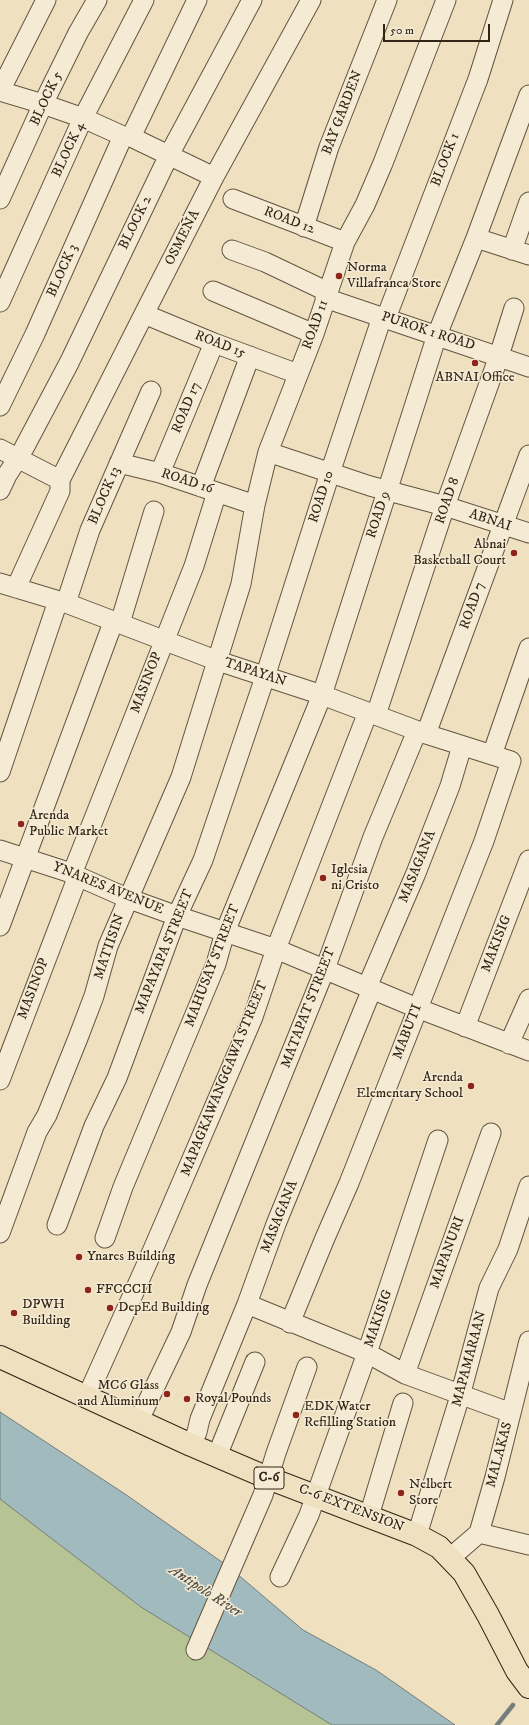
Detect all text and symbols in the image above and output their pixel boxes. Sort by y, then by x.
scale bar [385,16,492,42]
text: 50 m [390,23,414,38]
street label: BAY GARDEN [319,68,367,158]
street label: BLOCK 5 [27,69,67,129]
street label: BLOCK 4 [49,120,89,180]
street label: BLOCK 1 [428,131,464,189]
street label: BLOCK 2 [116,193,156,253]
street label: ROAD 12 [261,204,317,238]
street label: OSMEÑA [162,207,204,269]
street label: BLOCK 3 [44,242,82,300]
place label: Norma Villafranca Store [347,260,441,292]
marker: Norma Villafranca Store [334,271,344,281]
street label: ROAD 11 [299,298,333,352]
street label: PUROK 1 ROAD [379,309,477,355]
street label: ROAD 15 [192,328,248,362]
marker: ABNAI Office [470,358,480,368]
place label: ABNAI Office [435,370,515,386]
street label: ROAD 17 [169,380,205,436]
street label: BLOCK 13 [85,464,125,528]
street label: ROAD 16 [159,466,215,498]
street label: ROAD 10 [306,469,338,525]
street label: ROAD 8 [432,475,464,527]
street label: ROAD 9 [364,489,394,541]
street label: ABNAI [467,506,513,536]
place label: Abnai Basketball Court [413,537,506,570]
marker: Abnai Basketball Court [509,548,519,558]
street label: ROAD 7 [457,580,489,632]
street label: MASINOP [128,650,166,716]
street label: TAPAYAN [222,655,288,691]
place label: Arenda Public Market [29,808,108,840]
marker: Arenda Public Market [16,819,26,829]
street label: MASAGANA [396,828,440,906]
street label: YNARES AVENUE [50,859,166,919]
place label: Iglesia ni Cristo [331,862,379,894]
marker: Iglesia ni Cristo [318,873,328,883]
street label: MAPAYAPA STREET [132,887,198,1017]
street label: MAHUSAY STREET [182,902,244,1030]
street label: MATIISIN [91,912,129,982]
street label: MAKISIG [478,913,516,975]
street label: MATAPAT STREET [278,945,340,1071]
street label: MASINOP [15,956,53,1022]
street label: MAPAGKAWANGGAWA STREET [178,979,272,1179]
street label: MABUTI [390,1002,426,1062]
place label: Arenda Elementary School [356,1070,463,1102]
marker: Arenda Elementary School [466,1081,476,1091]
street label: MASAGANA [258,1178,302,1256]
street label: MAPANURI [427,1215,469,1291]
place label: Ynares Building [87,1249,175,1265]
marker: Ynares Building [74,1252,84,1262]
place label: FFCCCII [96,1282,153,1298]
marker: FFCCCII [83,1285,93,1295]
street label: MAKISIG [361,1288,397,1350]
place label: DPWH Building [22,1297,70,1330]
place label: DepEd Building [118,1300,209,1316]
marker: DepEd Building [105,1303,115,1313]
marker: DPWH Building [9,1308,19,1318]
street label: MAPAMARAAN [449,1309,491,1409]
place label: MC6 Glass and Aluminum [77,1378,159,1410]
marker: MC6 Glass and Aluminum [162,1389,172,1399]
place label: Royal Pounds [195,1391,271,1407]
marker: Royal Pounds [182,1394,192,1404]
place label: EDK Water Refilling Station [304,1399,396,1432]
marker: EDK Water Refilling Station [291,1410,301,1420]
street label: MALAKAS [483,1420,517,1490]
road number: C-6 [254,1467,284,1489]
place label: Nelbert Store [409,1477,452,1510]
street label: C-6 EXTENSION [296,1481,406,1537]
marker: Nelbert Store [396,1488,406,1498]
water label: Antipolo River [165,1562,245,1622]

